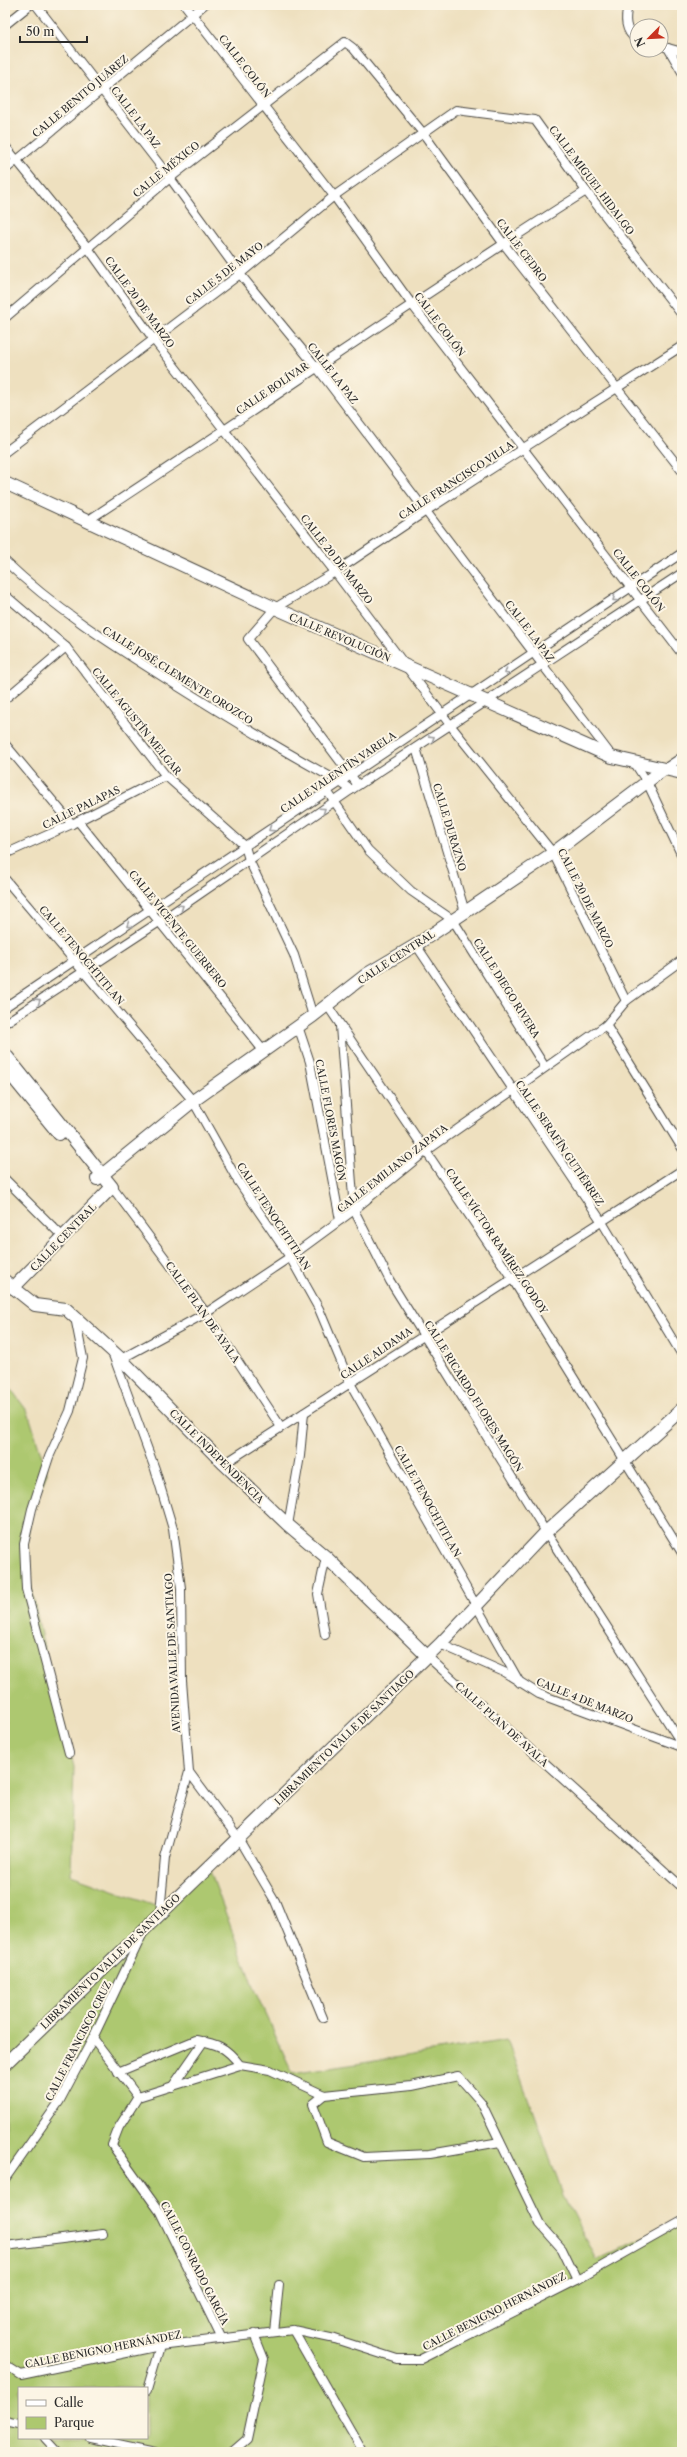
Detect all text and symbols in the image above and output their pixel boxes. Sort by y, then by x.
scale bar [20,18,87,44]
north arrow [629,18,669,58]
text: 50 m [26,24,55,39]
street label: CALLE COLÓN [216,32,273,101]
text: N [631,34,648,49]
street label: CALLE BENITO JUÁREZ [30,52,131,140]
street label: CALLE LA PAZ [108,84,163,151]
street label: CALLE MIGUEL HIDALGO [546,123,637,238]
street label: CALLE MÉXICO [130,138,202,200]
street label: CALLE CEDRO [494,216,550,285]
street label: CALLE 5 DE MAYO [183,239,266,308]
street label: CALLE 20 DE MARZO [102,254,177,351]
street label: CALLE COLÓN [411,290,468,359]
street label: CALLE LA PAZ [305,340,361,407]
street label: CALLE BOLÍVAR [234,359,311,417]
street label: CALLE FRANCISCO VILLA [396,438,517,522]
street label: CALLE 20 DE MARZO [298,512,376,607]
street label: CALLE COLÓN [610,546,667,615]
one-way arrow [612,594,619,602]
street label: CALLE LA PAZ [502,598,557,665]
street label: CALLE REVOLUCIÓN [287,610,393,665]
street label: CALLE JOSÉ CLEMENTE OROZCO [100,624,255,727]
street label: CALLE AGUSTÍN MELGAR [89,665,184,778]
one-way arrow [505,667,512,674]
street label: CALLE VALENTÍN VARELA [278,728,399,816]
one-way arrow [427,736,434,743]
street label: CALLE DURAZNO [430,781,469,873]
street label: CALLE PALAPAS [40,783,122,832]
one-way arrow [319,807,326,815]
one-way arrow [268,824,275,831]
street label: CALLE 20 DE MARZO [555,846,616,950]
street label: CALLE VICENTE GUERRERO [126,868,229,991]
street label: CALLE TENOCHTITLAN [36,903,127,1008]
one-way arrow [177,904,184,912]
one-way arrow [126,921,133,928]
street label: CALLE CENTRAL [355,927,438,987]
street label: CALLE DIEGO RIVERA [470,936,543,1041]
one-way arrow [33,999,40,1006]
street label: CALLE FLORES MAGÓN [312,1058,349,1182]
street label: CALLE SERAFÍN GUTIÉRREZ [513,1078,607,1209]
street label: CALLE EMILIANO ZAPATA [335,1121,451,1216]
street label: CALLE TENOCHTITLAN [234,1160,313,1272]
street label: CALLE VÍCTOR RAMÍREZ GODOY [443,1166,551,1317]
street label: CALLE CENTRAL [28,1200,99,1274]
street label: CALLE PLAN DE AYALA [163,1259,243,1366]
street label: CALLE RICARDO FLORES MAGÓN [421,1318,526,1474]
street label: CALLE ALDAMA [338,1324,415,1382]
street label: CALLE INDEPENDENCIA [167,1406,267,1507]
street label: CALLE TENOCHTITLAN [391,1443,464,1559]
street label: AVENIDA VALLE DE SANTIAGO [162,1573,183,1734]
street label: LIBRAMIENTO VALLE DE SANTIAGO [272,1667,417,1808]
street label: CALLE 4 DE MARZO [534,1675,635,1726]
street label: CALLE PLAN DE AYALA [452,1679,551,1770]
street label: LIBRAMIENTO VALLE DE SANTIAGO [38,1891,183,2032]
street label: CALLE FRANCISCO CRUZ [43,1979,114,2103]
street label: CALLE CONRADO GARCÍA [158,2199,232,2328]
street label: CALLE BENIGNO HERNÁNDEZ [420,2269,568,2353]
street label: CALLE BENIGNO HERNÁNDEZ [24,2328,183,2371]
legend [18,2387,148,2439]
text: Calle [54,2395,84,2410]
text: Parque [54,2415,95,2430]

